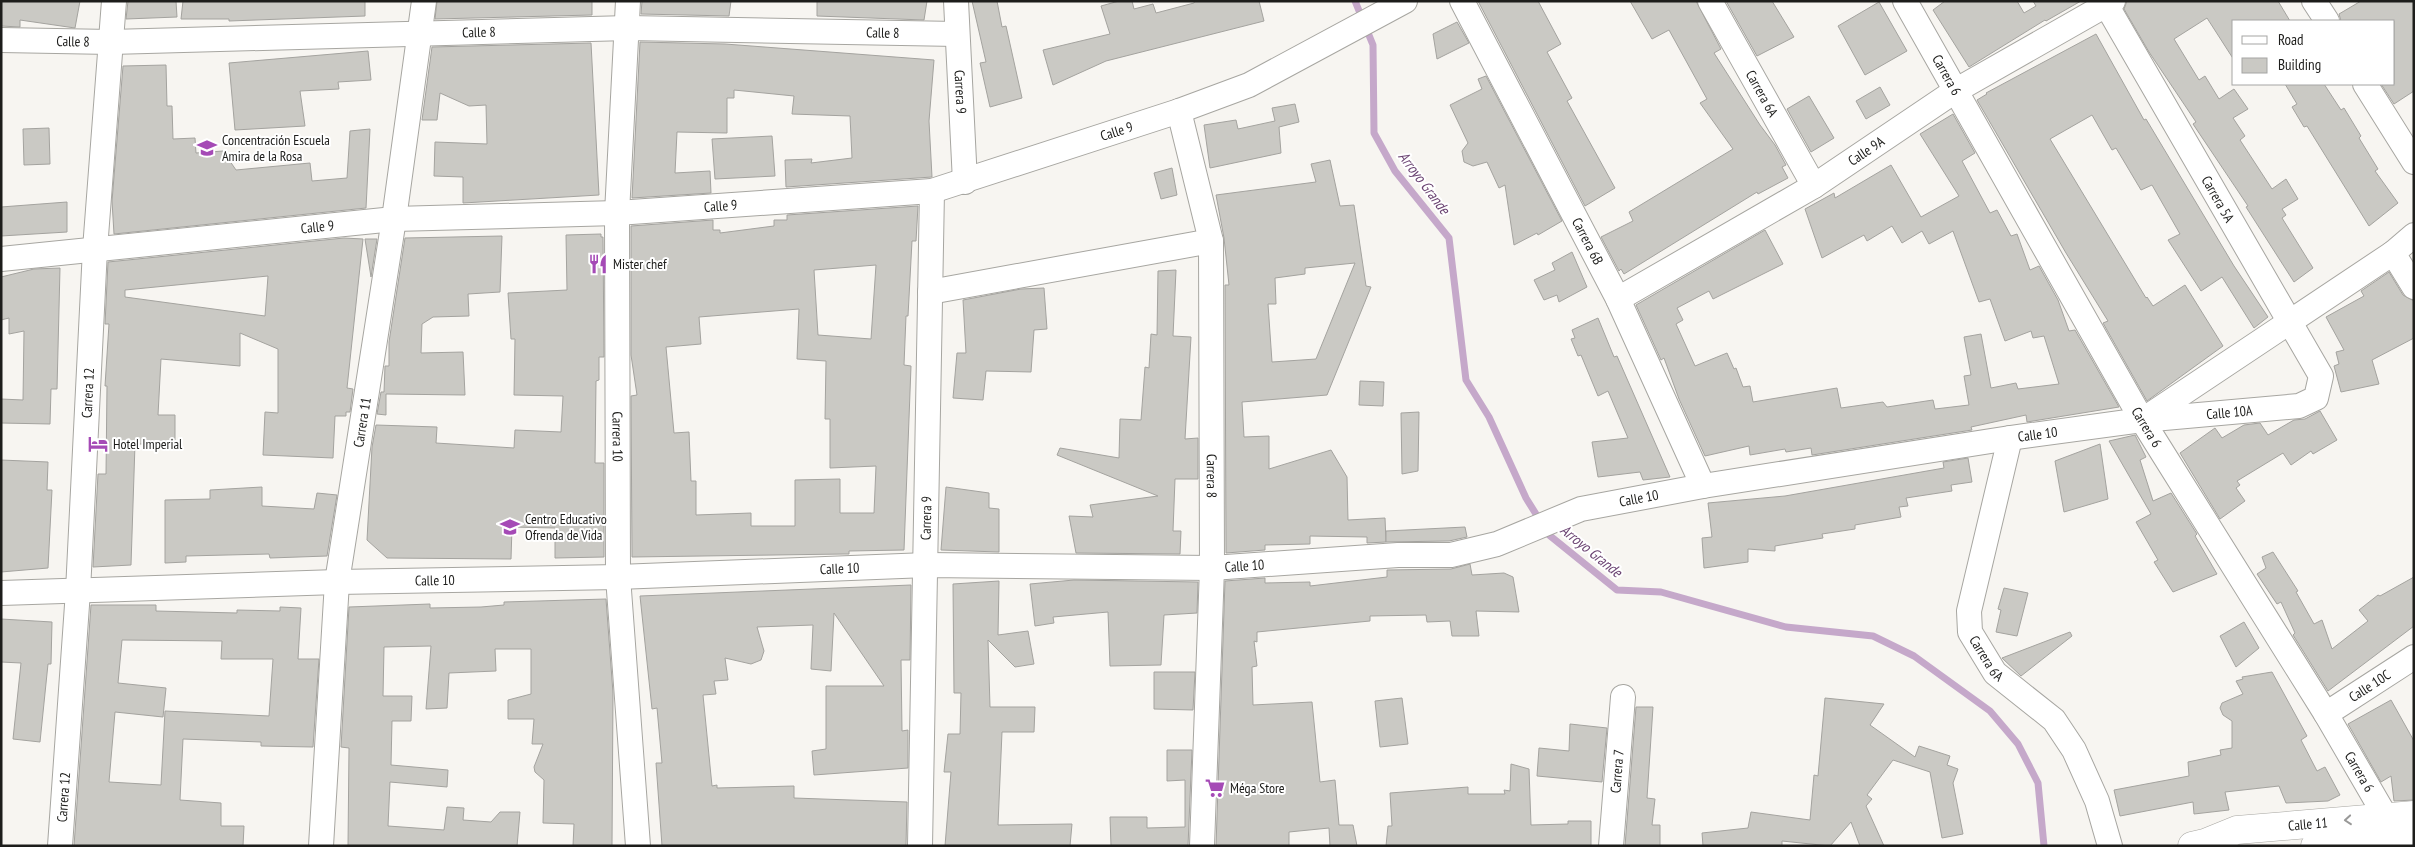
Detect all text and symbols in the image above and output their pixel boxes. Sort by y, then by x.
legend [2232,20,2395,85]
street label: Calle 8 [462,23,496,41]
street label: Calle 8 [866,23,900,42]
text: Road [2278,30,2304,49]
street label: Calle 8 [56,32,90,51]
street label: Carrera 6 [1928,51,1966,99]
text: Building [2278,55,2321,74]
street label: Carrera 6A [1742,67,1782,120]
street label: Carrera 9 [950,69,971,114]
street label: Calle 9 [1098,117,1135,145]
place label: Concentración Escuela Amira de la Rosa [222,131,330,165]
street label: Calle 9A [1844,132,1888,170]
school or university icon: Concentración Escuela Amira de la Rosa [196,137,218,159]
water label: Arroyo Grande [1395,148,1455,218]
street label: Carrera 5A [2198,173,2239,226]
street label: Calle 9 [703,196,738,216]
street label: Carrera 6B [1568,214,1607,268]
street label: Calle 9 [300,216,335,237]
restaurant icon: Mister chef [587,253,609,275]
place label: Mister chef [613,255,667,273]
street label: Carrera 12 [78,367,98,418]
street label: Carrera 11 [349,396,375,449]
street label: Calle 10A [2205,401,2254,423]
street label: Carrera 6 [2128,404,2166,451]
street label: Carrera 10 [609,412,627,462]
street label: Calle 10 [2017,423,2059,446]
hotel icon: Hotel Imperial [87,433,109,455]
place label: Hotel Imperial [113,435,183,453]
street label: Carrera 8 [1203,454,1221,498]
street label: Calle 10 [1618,486,1660,511]
street label: Carrera 9 [917,496,935,540]
place label: Centro Educativo Ofrenda de Vida [525,510,607,544]
school or university icon: Centro Educativo Ofrenda de Vida [499,516,521,538]
water label: Arroyo Grande [1557,520,1627,582]
street label: Calle 10 [1224,555,1265,576]
street label: Calle 10 [819,559,860,578]
street label: Calle 10 [415,571,455,590]
street label: Carrera 6A [1965,632,2008,686]
street label: Calle 10C [2345,665,2394,706]
street label: Carrera 6 [2341,748,2378,795]
street label: Carrera 7 [1606,749,1628,794]
street label: Carrera 12 [53,771,74,823]
supermarket icon: Méga Store [1204,777,1226,799]
place label: Méga Store [1230,779,1285,797]
street label: Calle 11 [2287,813,2328,835]
one-way arrow [2343,814,2351,825]

